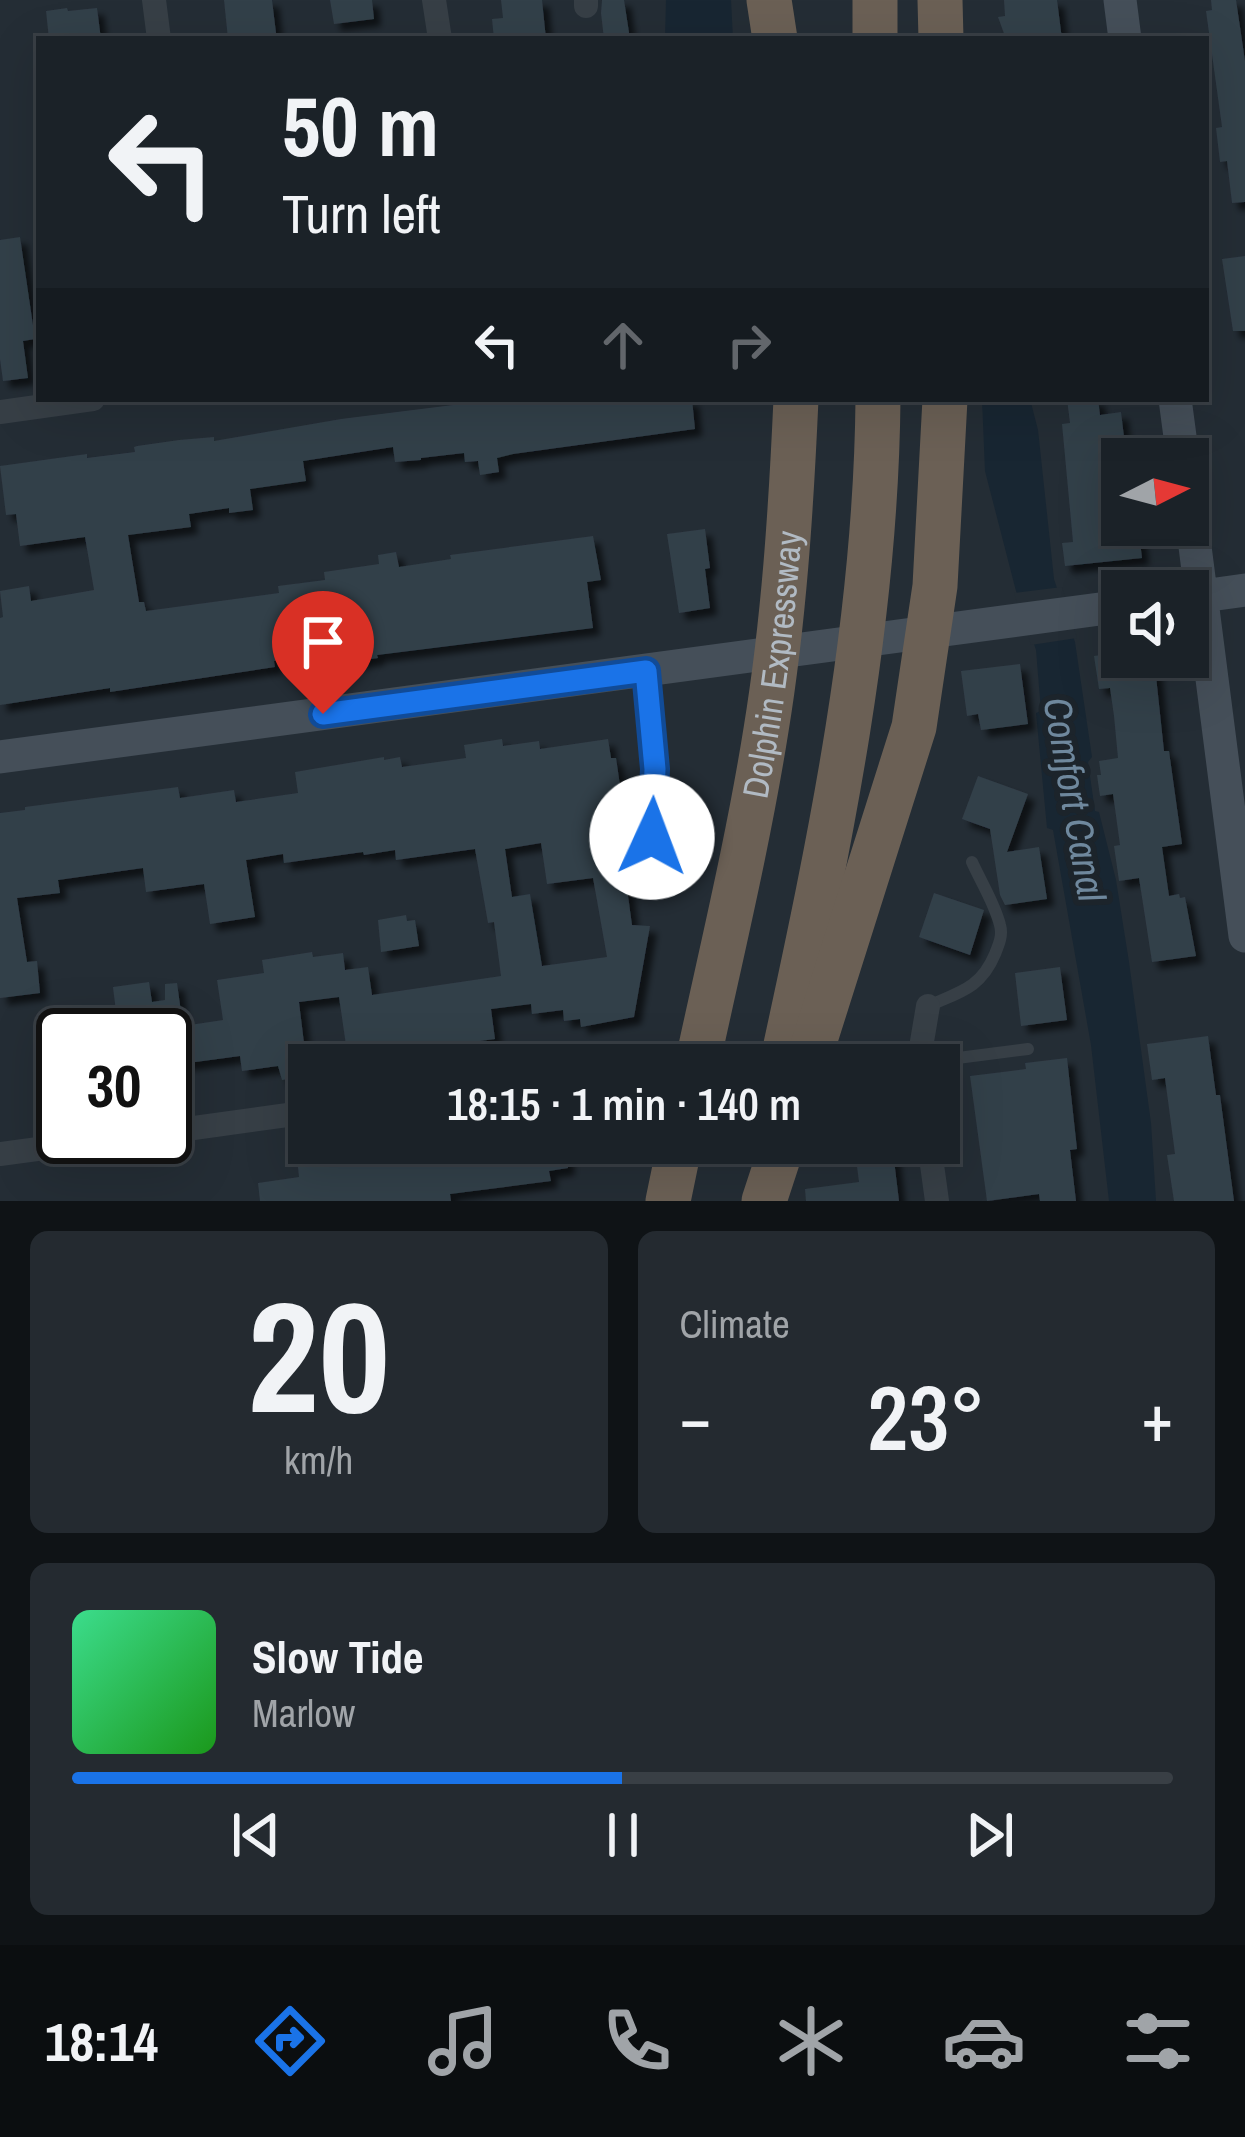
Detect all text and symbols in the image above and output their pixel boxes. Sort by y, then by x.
text: 50 m [282,69,439,182]
icon: left [84,84,240,240]
text: Turn left [282,177,441,250]
icon: left [464,312,530,378]
icon: ahead [590,312,656,378]
icon: right [716,312,782,378]
north arrow [1101,438,1209,546]
map controls [1101,438,1209,678]
street label: Dolphin Expressway [731,529,812,802]
button: sound [1101,570,1209,678]
pin [272,591,374,714]
icon: arrive [290,609,356,675]
water label: Comfort Canal [1031,693,1119,906]
position arrow [589,774,715,900]
speed limit sign: 30 [36,1008,192,1164]
text: 18:15 · 1 min · 140 m [447,1073,801,1134]
text: 20 [248,1251,390,1461]
text: Climate [680,1298,790,1350]
text: 23° [867,1357,985,1478]
text: − [680,1373,711,1462]
text: + [1141,1373,1173,1462]
text: km/h [284,1434,353,1486]
text: Slow Tide [252,1626,424,1687]
text: Marlow [252,1687,355,1739]
icon: previous [223,1802,289,1868]
icon: pause [590,1802,656,1868]
icon: next [957,1802,1023,1868]
icon: directions [248,1999,332,2083]
icon: music [421,1999,505,2083]
icon: phone [595,1999,679,2083]
icon: climate [769,1999,853,2083]
icon: car [942,1999,1026,2083]
icon: filters [1116,1999,1200,2083]
text: 18:14 [45,2005,158,2078]

